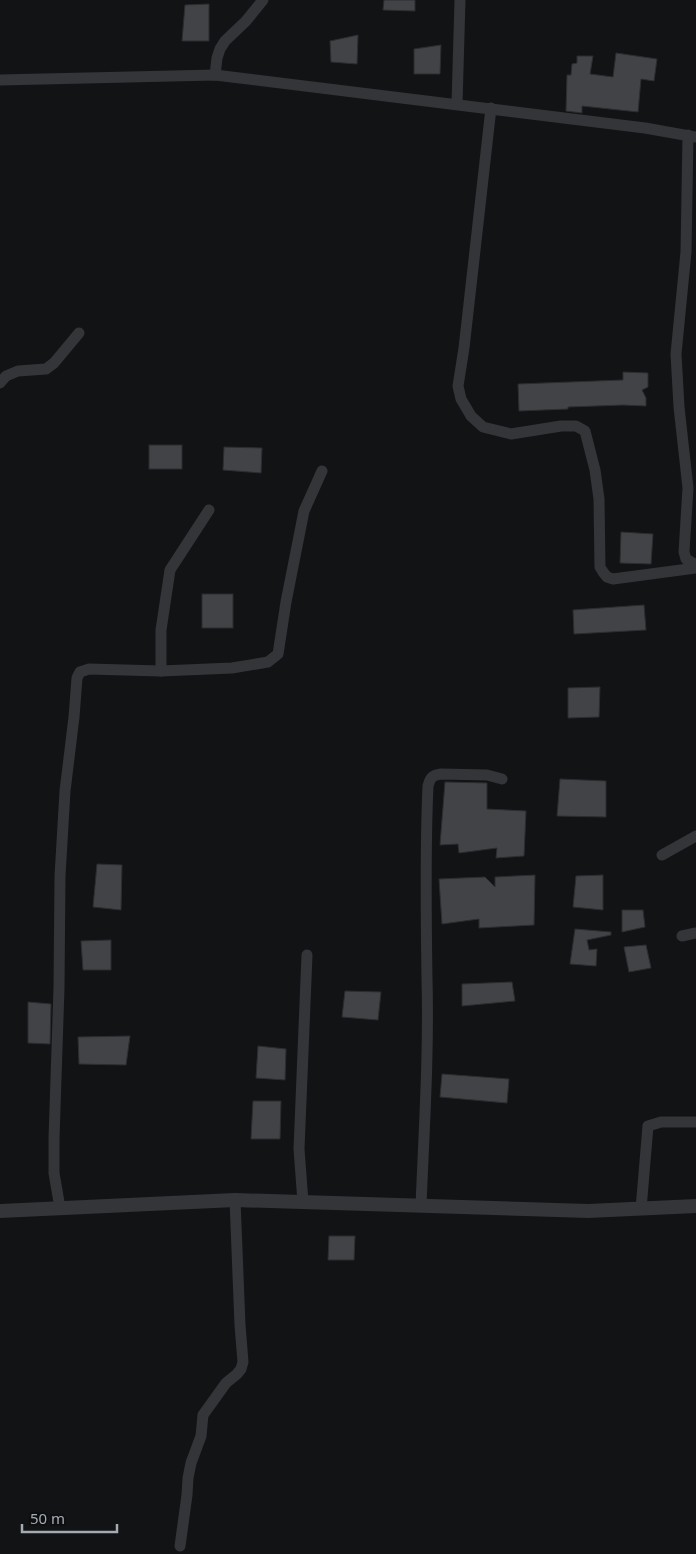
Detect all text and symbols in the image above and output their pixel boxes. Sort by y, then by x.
scale bar [22,1502,118,1534]
text: 50 m [30,1508,65,1528]

